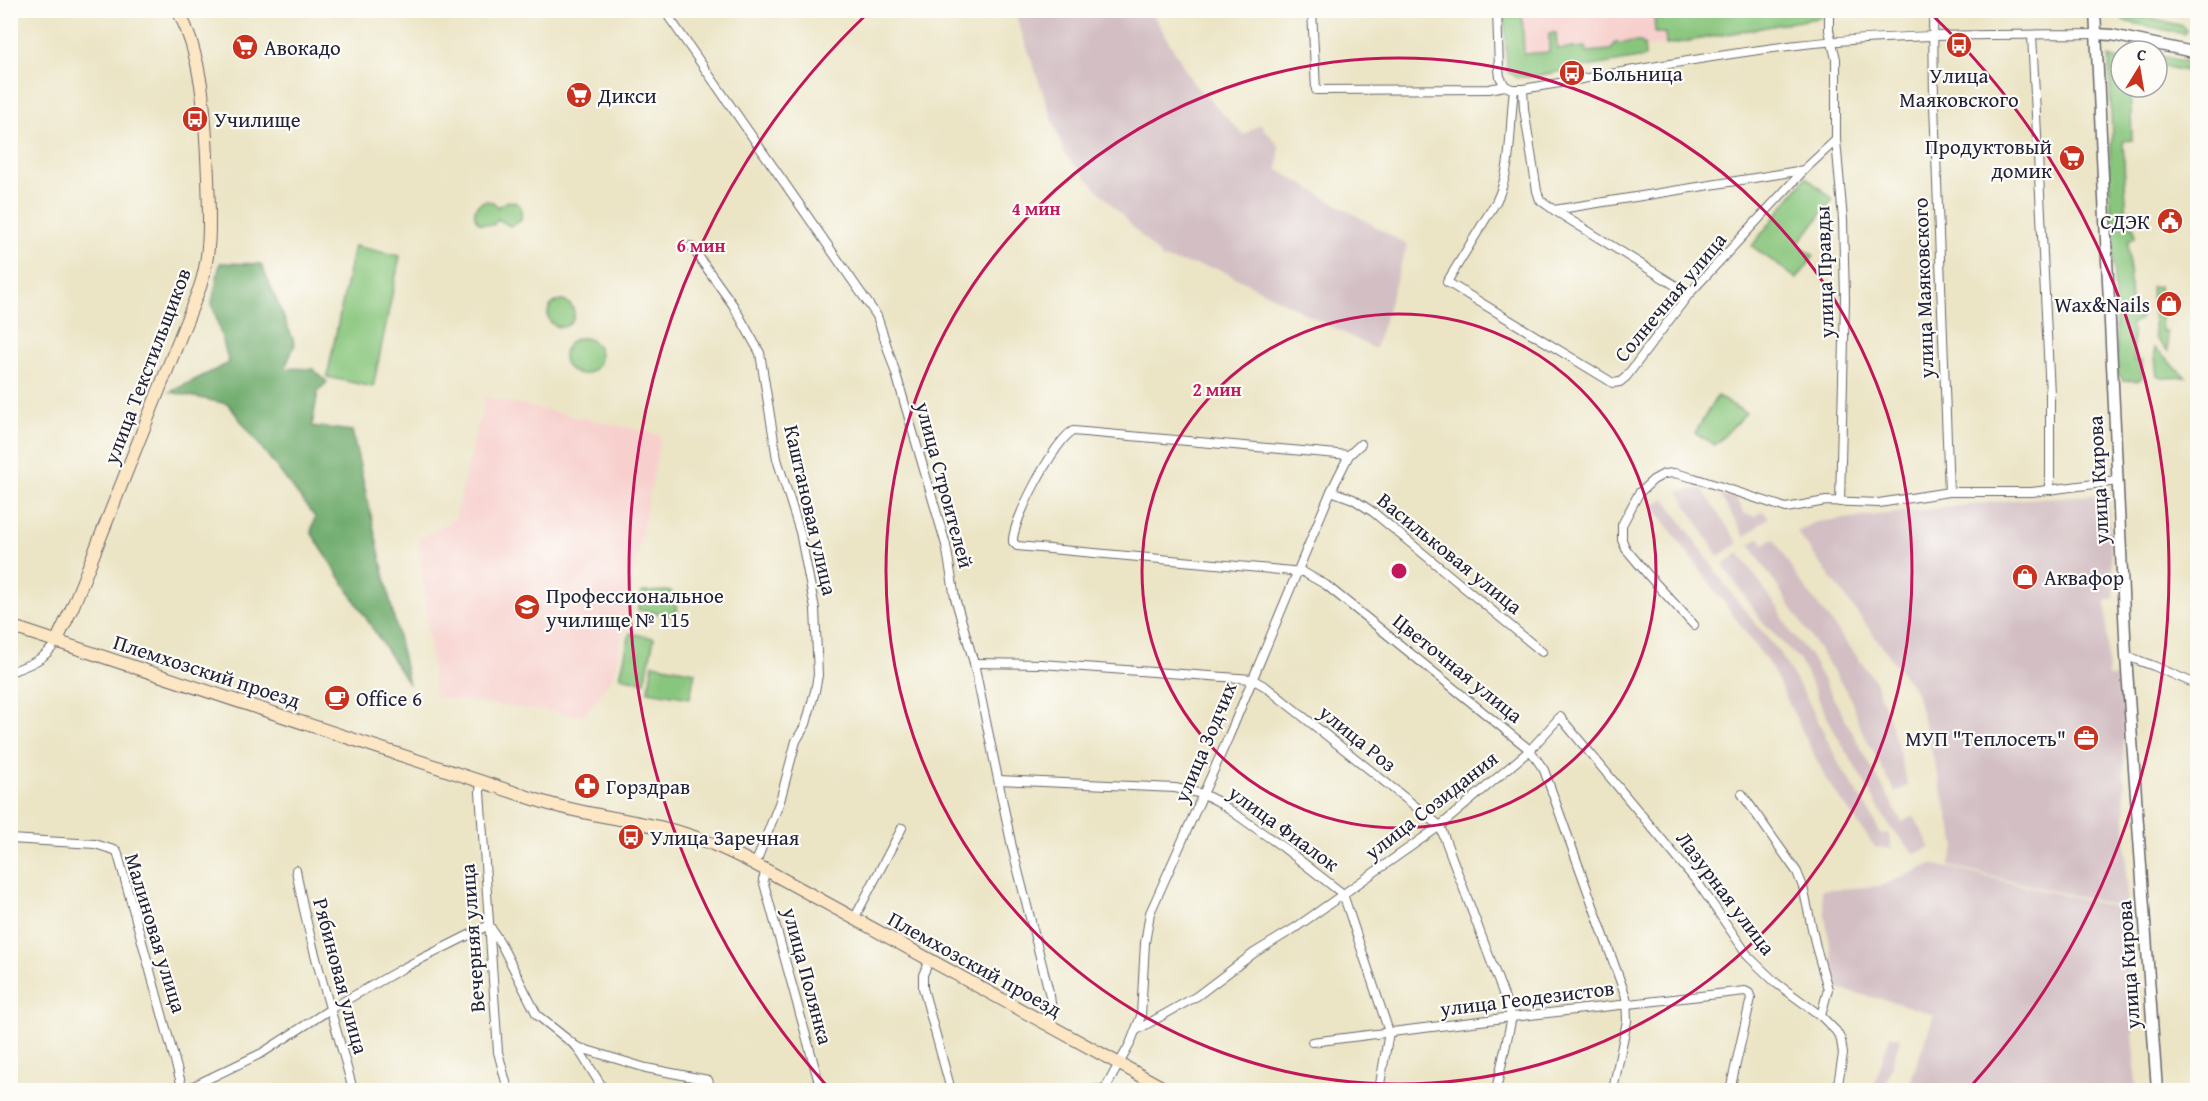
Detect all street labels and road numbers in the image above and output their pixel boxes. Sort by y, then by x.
street label: улица Маяковского [1904,197,1942,380]
street label: улица Правды [1806,205,1842,340]
street label: Солнечная улица [1606,225,1734,369]
street label: улица Текстильщиков [95,263,199,470]
street label: улица Строителей [908,397,982,572]
street label: улица Кирова [2079,415,2117,546]
street label: Каштановая улица [776,422,846,598]
street label: Васильковая улица [1371,485,1529,621]
street label: Цветочная улица [1386,606,1530,730]
street label: Племхозский проезд [110,626,305,716]
street label: улица Зодчих [1165,676,1245,808]
street label: улица Роз [1312,696,1404,779]
street label: улица Созидания [1357,743,1505,868]
street label: улица Фиалок [1221,776,1346,879]
street label: Лазурная улица [1669,824,1783,962]
street label: Малиновая улица [117,849,195,1017]
street label: Вечерняя улица [451,863,493,1013]
street label: Рябиновая улица [305,895,377,1057]
street label: улица Кирова [2108,900,2148,1031]
street label: улица Полянка [775,903,841,1048]
street label: Племхозский проезд [882,903,1068,1025]
street label: улица Геодезистов [1437,972,1616,1024]

